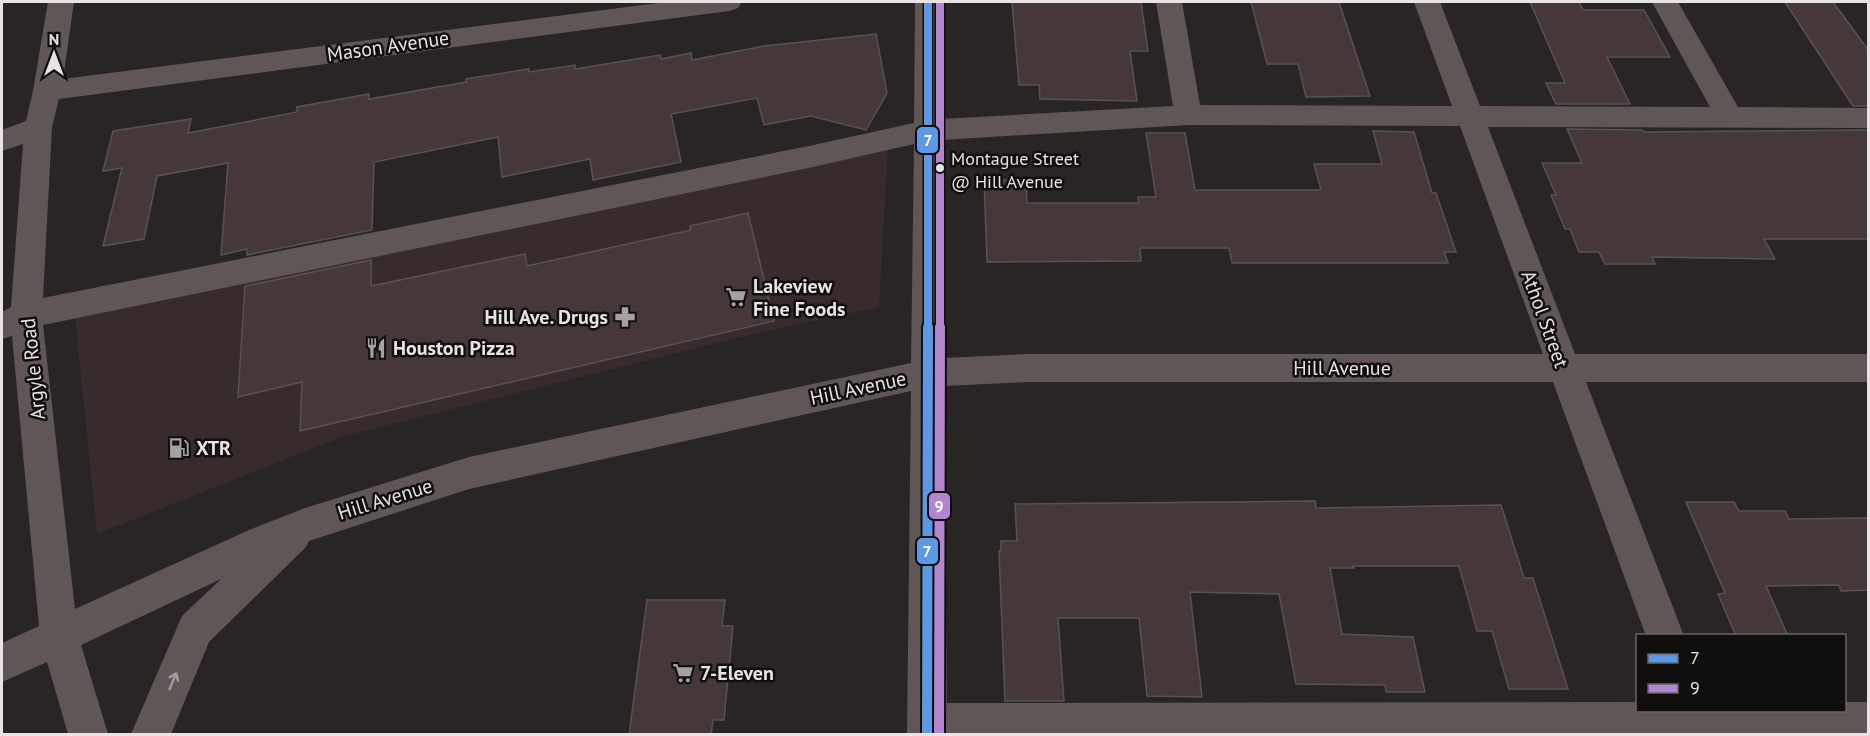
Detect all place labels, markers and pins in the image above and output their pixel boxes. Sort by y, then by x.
place label: Montague Street @ Hill Avenue [951,147,1079,193]
marker: Montague Street @ Hill Avenue [934,162,946,174]
place label: Lakeview Fine Foods [753,273,846,322]
supermarket icon: Lakeview Fine Foods [724,285,748,309]
place label: Hill Ave. Drugs [485,304,608,330]
pharmacy icon: Hill Ave. Drugs [613,305,637,329]
place label: Houston Pizza [393,335,515,361]
restaurant icon: Houston Pizza [364,336,388,360]
place label: XTR [196,435,231,461]
fuel station icon: XTR [167,436,191,460]
place label: 7-Eleven [700,660,774,686]
supermarket icon: 7-Eleven [671,661,695,685]

